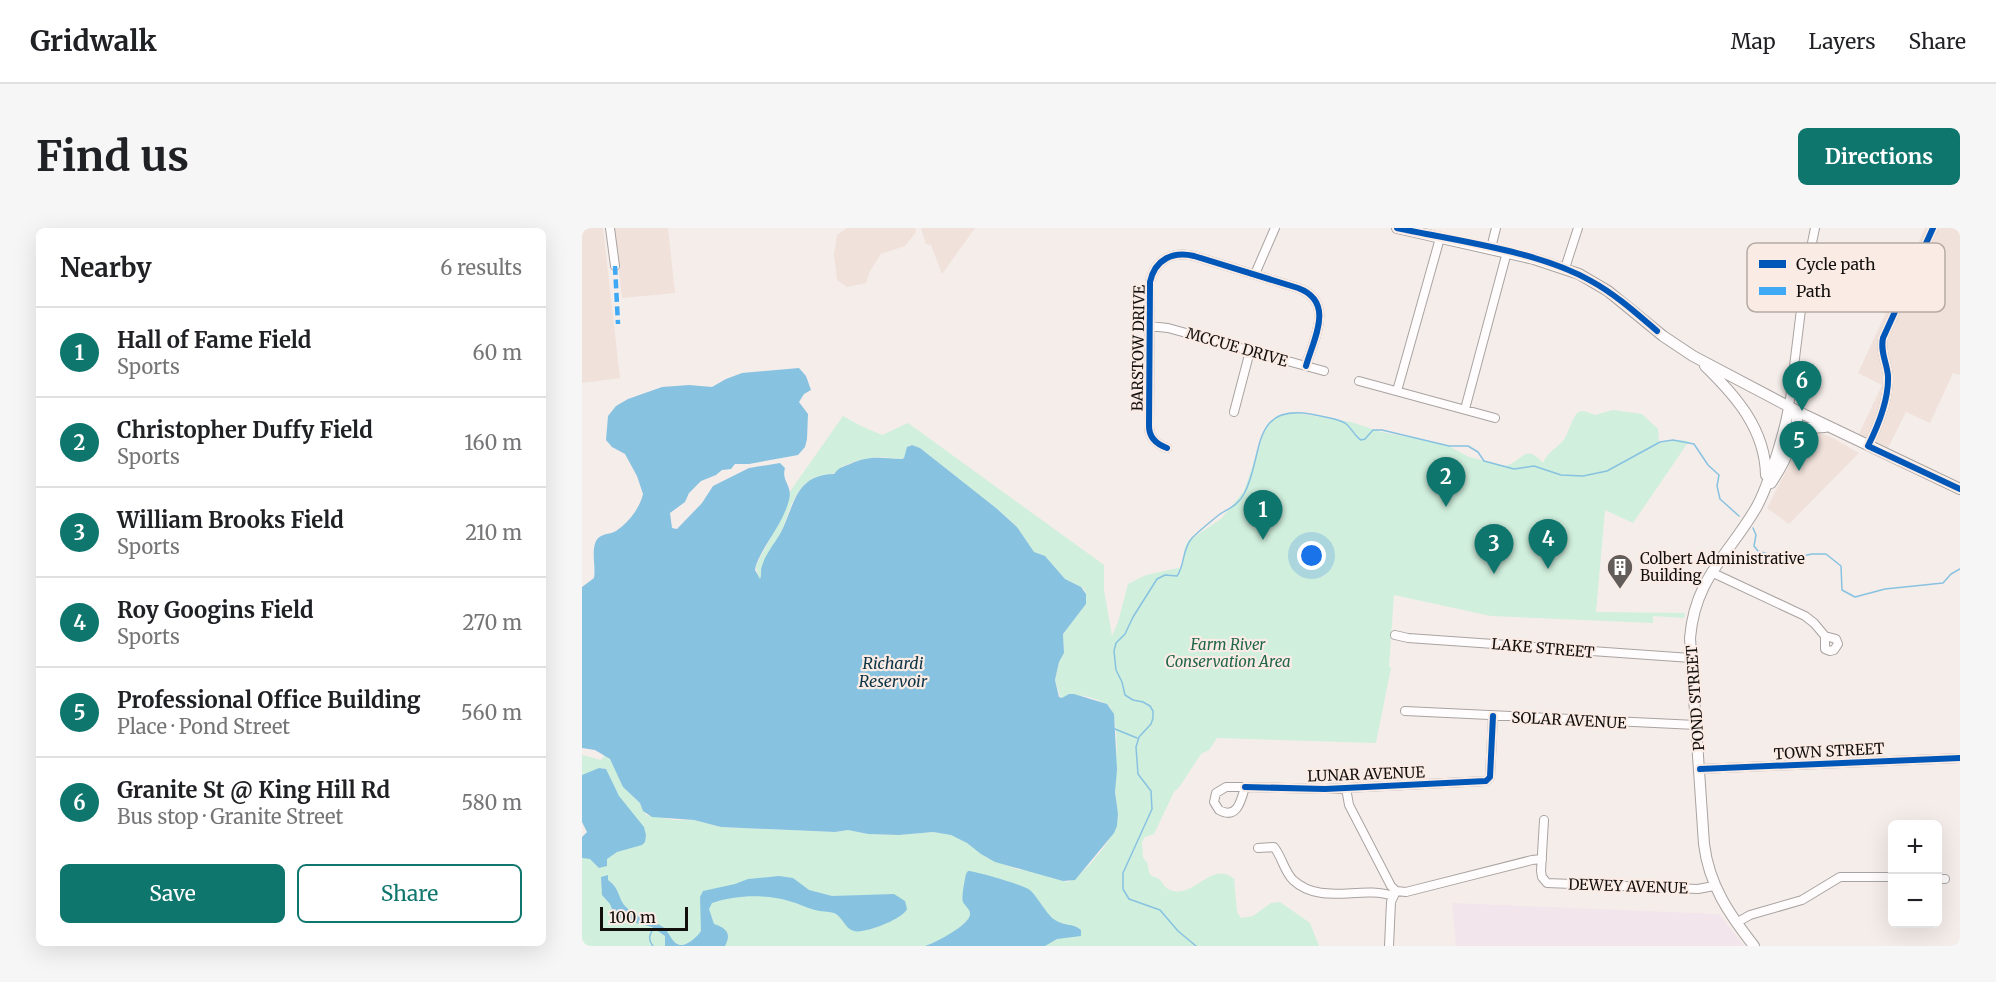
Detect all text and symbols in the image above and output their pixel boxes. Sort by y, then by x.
text: Gridwalk [30,23,157,59]
text: Map [1731,28,1776,55]
text: Layers [1809,28,1876,55]
text: Share [1909,28,1966,55]
button: Directions [1798,128,1960,185]
text: Find us [36,130,189,182]
legend [1747,243,1945,312]
text: Nearby [60,251,152,284]
text: Cycle path [1796,254,1876,274]
text: 6 results [440,255,522,280]
text: Path [1796,281,1832,301]
street label: BARSTOW DRIVE [1127,284,1149,411]
street label: MCCUE DRIVE [1184,323,1291,371]
text: Hall of Fame Field [117,326,311,354]
text: 1 [75,340,84,365]
text: 60 m [472,340,522,365]
text: Sports [117,354,180,379]
pin: 6 [1782,362,1822,411]
text: Christopher Duffy Field [117,416,373,444]
pin: 5 [1780,422,1818,471]
text: 2 [74,430,85,455]
text: 160 m [464,430,522,455]
text: Sports [117,444,180,469]
pin: 2 [1426,458,1466,507]
pin: 1 [1244,490,1282,540]
text: William Brooks Field [117,506,344,534]
text: 3 [74,520,85,545]
text: 210 m [465,520,522,545]
pin: 4 [1528,520,1568,569]
pin: 3 [1474,524,1514,574]
text: Sports [117,534,180,559]
your location [1297,541,1326,570]
place label: Colbert Administrative Building [1640,549,1805,585]
building icon: Colbert Administrative Building [1605,552,1635,590]
text: Roy Googins Field [117,596,314,624]
text: 4 [73,610,86,635]
text: 270 m [462,610,522,635]
text: Sports [117,624,180,649]
street label: LAKE STREET [1491,634,1596,662]
park label: Farm River Conservation Area [1165,635,1291,671]
street label: POND STREET [1682,644,1708,752]
water label: Richardi Reservoir [859,653,928,691]
text: Professional Office Building [117,686,421,714]
text: 5 [74,700,85,725]
text: 560 m [461,700,522,725]
street label: SOLAR AVENUE [1511,707,1628,733]
text: Place · Pond Street [117,714,290,739]
street label: TOWN STREET [1773,739,1885,763]
street label: LUNAR AVENUE [1307,762,1426,786]
text: Granite St @ King Hill Rd [117,776,390,804]
text: 6 [73,790,86,815]
text: 580 m [461,790,522,815]
text: Bus stop · Granite Street [117,804,343,829]
map controls [1888,820,1942,928]
button: + [1888,820,1942,874]
button: Save [60,864,285,923]
button: Share [297,864,522,923]
street label: DEWEY AVENUE [1568,874,1689,898]
button: − [1888,874,1942,928]
scale bar [600,904,688,932]
text: 100 m [609,907,656,927]

